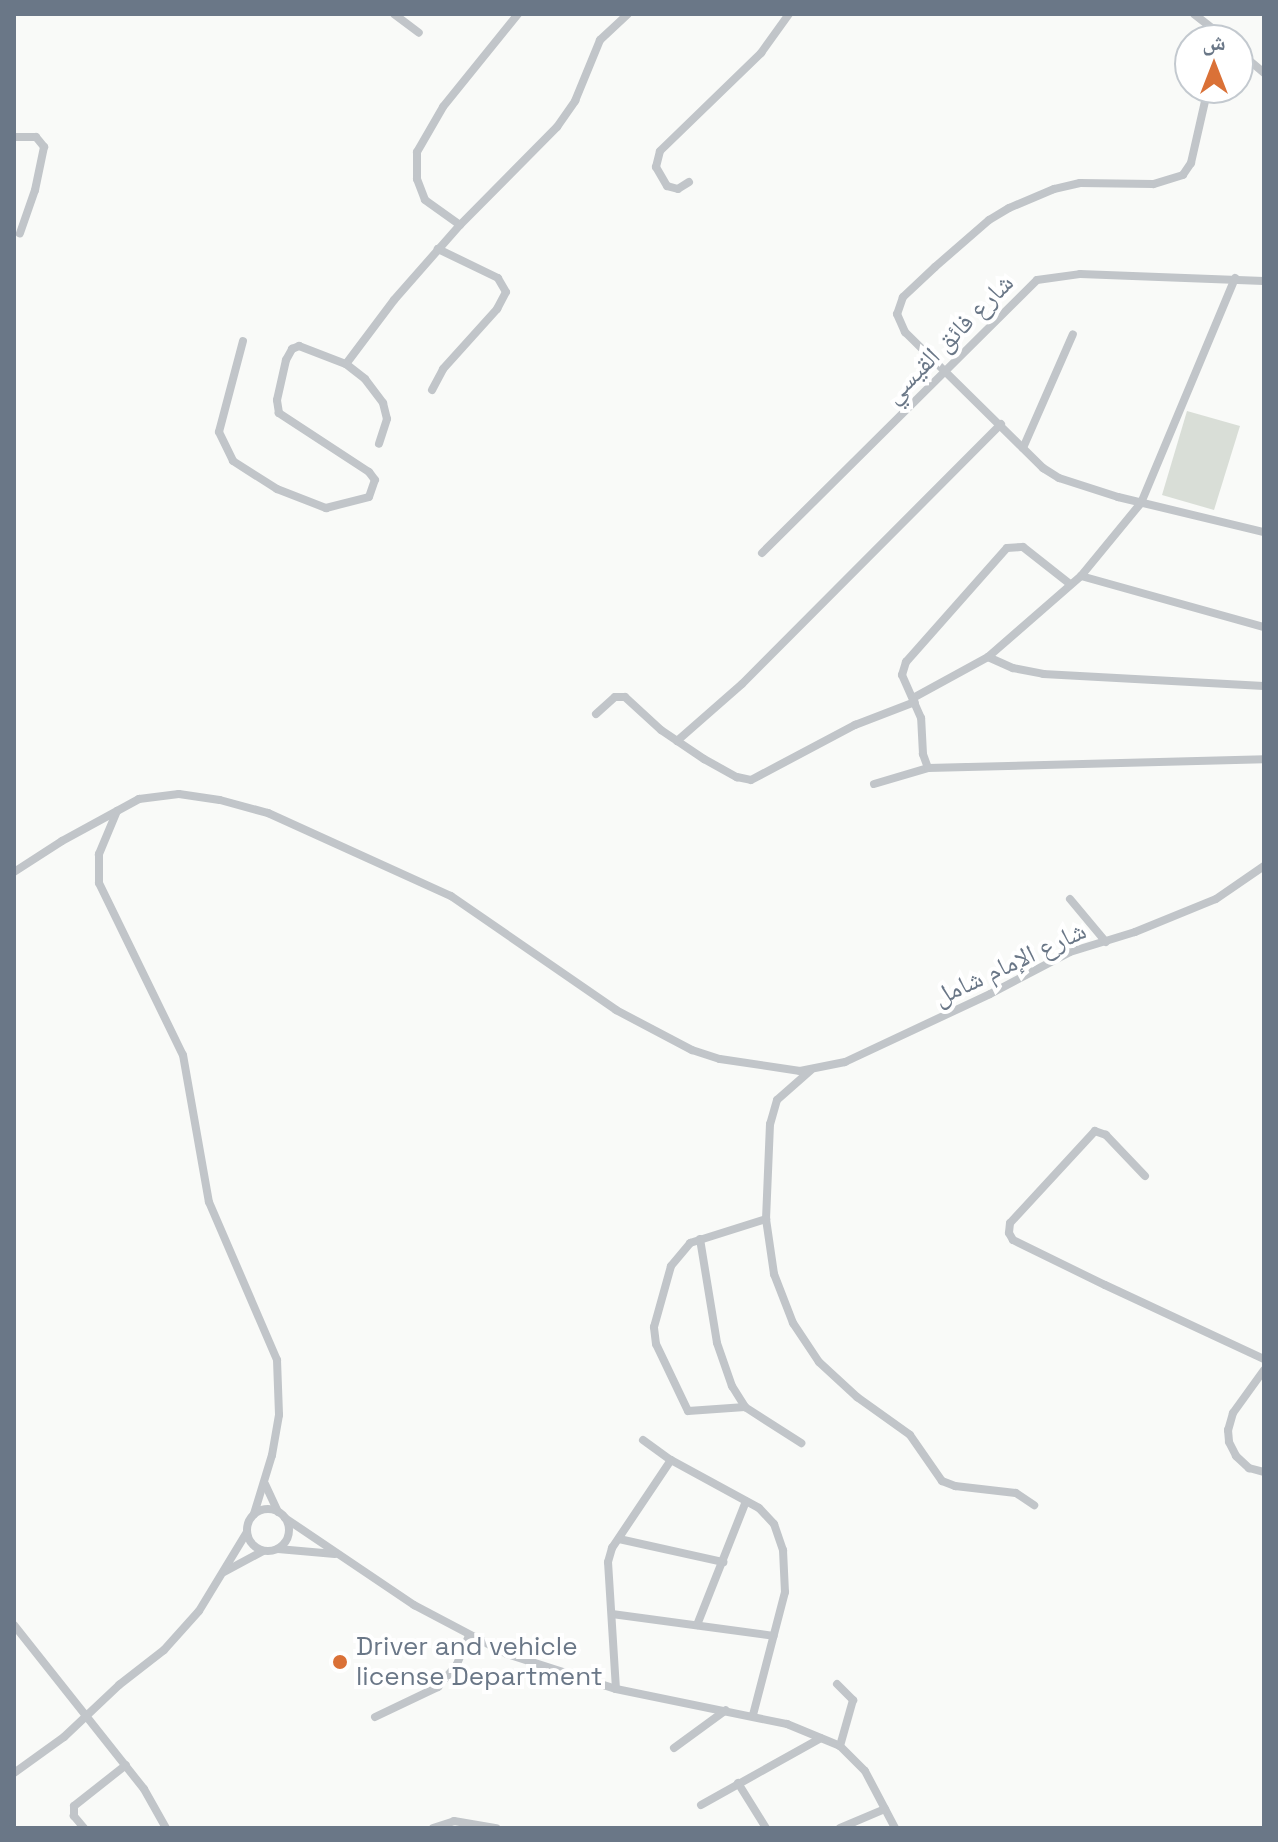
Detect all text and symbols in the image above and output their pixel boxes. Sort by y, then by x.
north arrow [1174,24,1254,104]
text: ش [1202,28,1226,56]
street label: شارع فائق القيسي [878,268,1020,410]
street label: شارع الإمام شامل [929,915,1091,1013]
place label: Driver and vehicle license Department [356,1631,603,1692]
marker: Driver and vehicle license Department [331,1653,349,1671]

